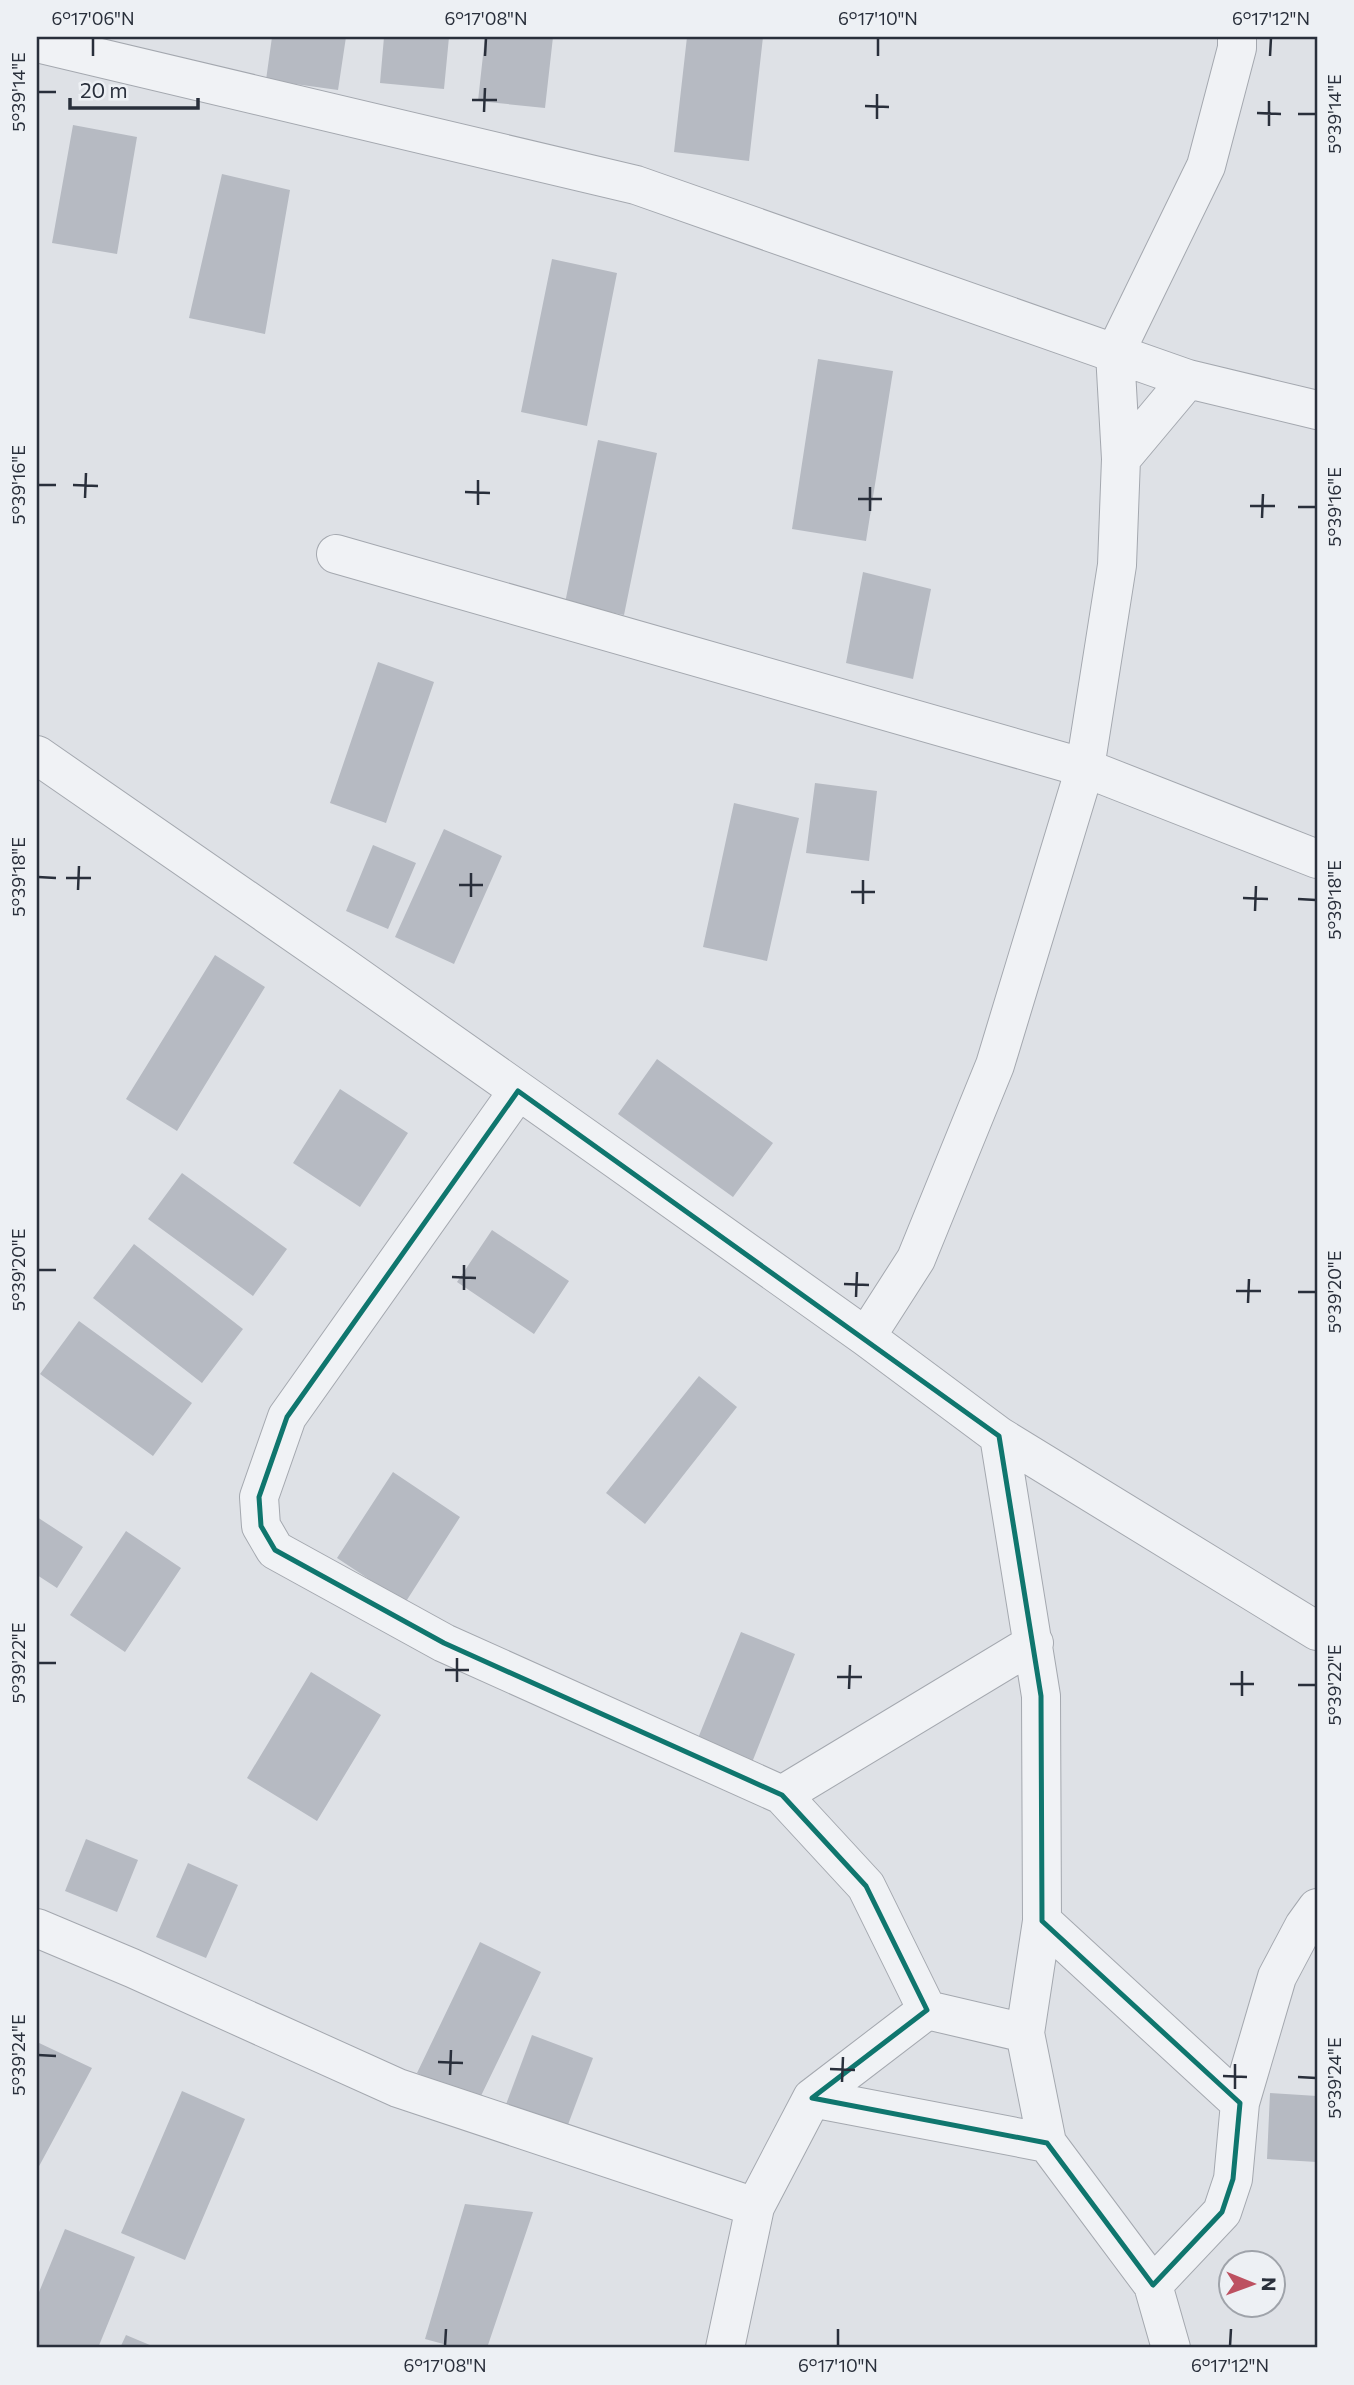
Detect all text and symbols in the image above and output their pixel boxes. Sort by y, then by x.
text: 6°17'06"N [51,7,135,29]
text: 6°17'08"N [444,7,528,29]
text: 6°17'10"N [838,7,918,29]
text: 6°17'12"N [1232,7,1310,29]
text: 5°39'14"E [7,52,29,132]
scale bar [70,66,198,110]
text: 5°39'14"E [1323,74,1345,154]
text: 20 m [80,77,128,102]
text: 5°39'16"E [7,445,29,525]
text: 5°39'16"E [1323,467,1345,547]
text: 5°39'18"E [7,837,29,917]
text: 5°39'18"E [1323,860,1345,940]
text: 5°39'20"E [7,1229,29,1311]
text: 5°39'20"E [1323,1251,1345,1333]
text: 5°39'22"E [7,1623,29,1704]
text: 5°39'22"E [1323,1645,1345,1726]
text: 5°39'24"E [7,2014,29,2096]
text: 5°39'24"E [1323,2037,1345,2119]
north arrow [1218,2248,1288,2318]
text: N [1258,2277,1281,2292]
text: 6°17'08"N [403,2354,487,2376]
text: 6°17'10"N [798,2354,878,2376]
text: 6°17'12"N [1191,2354,1269,2376]

